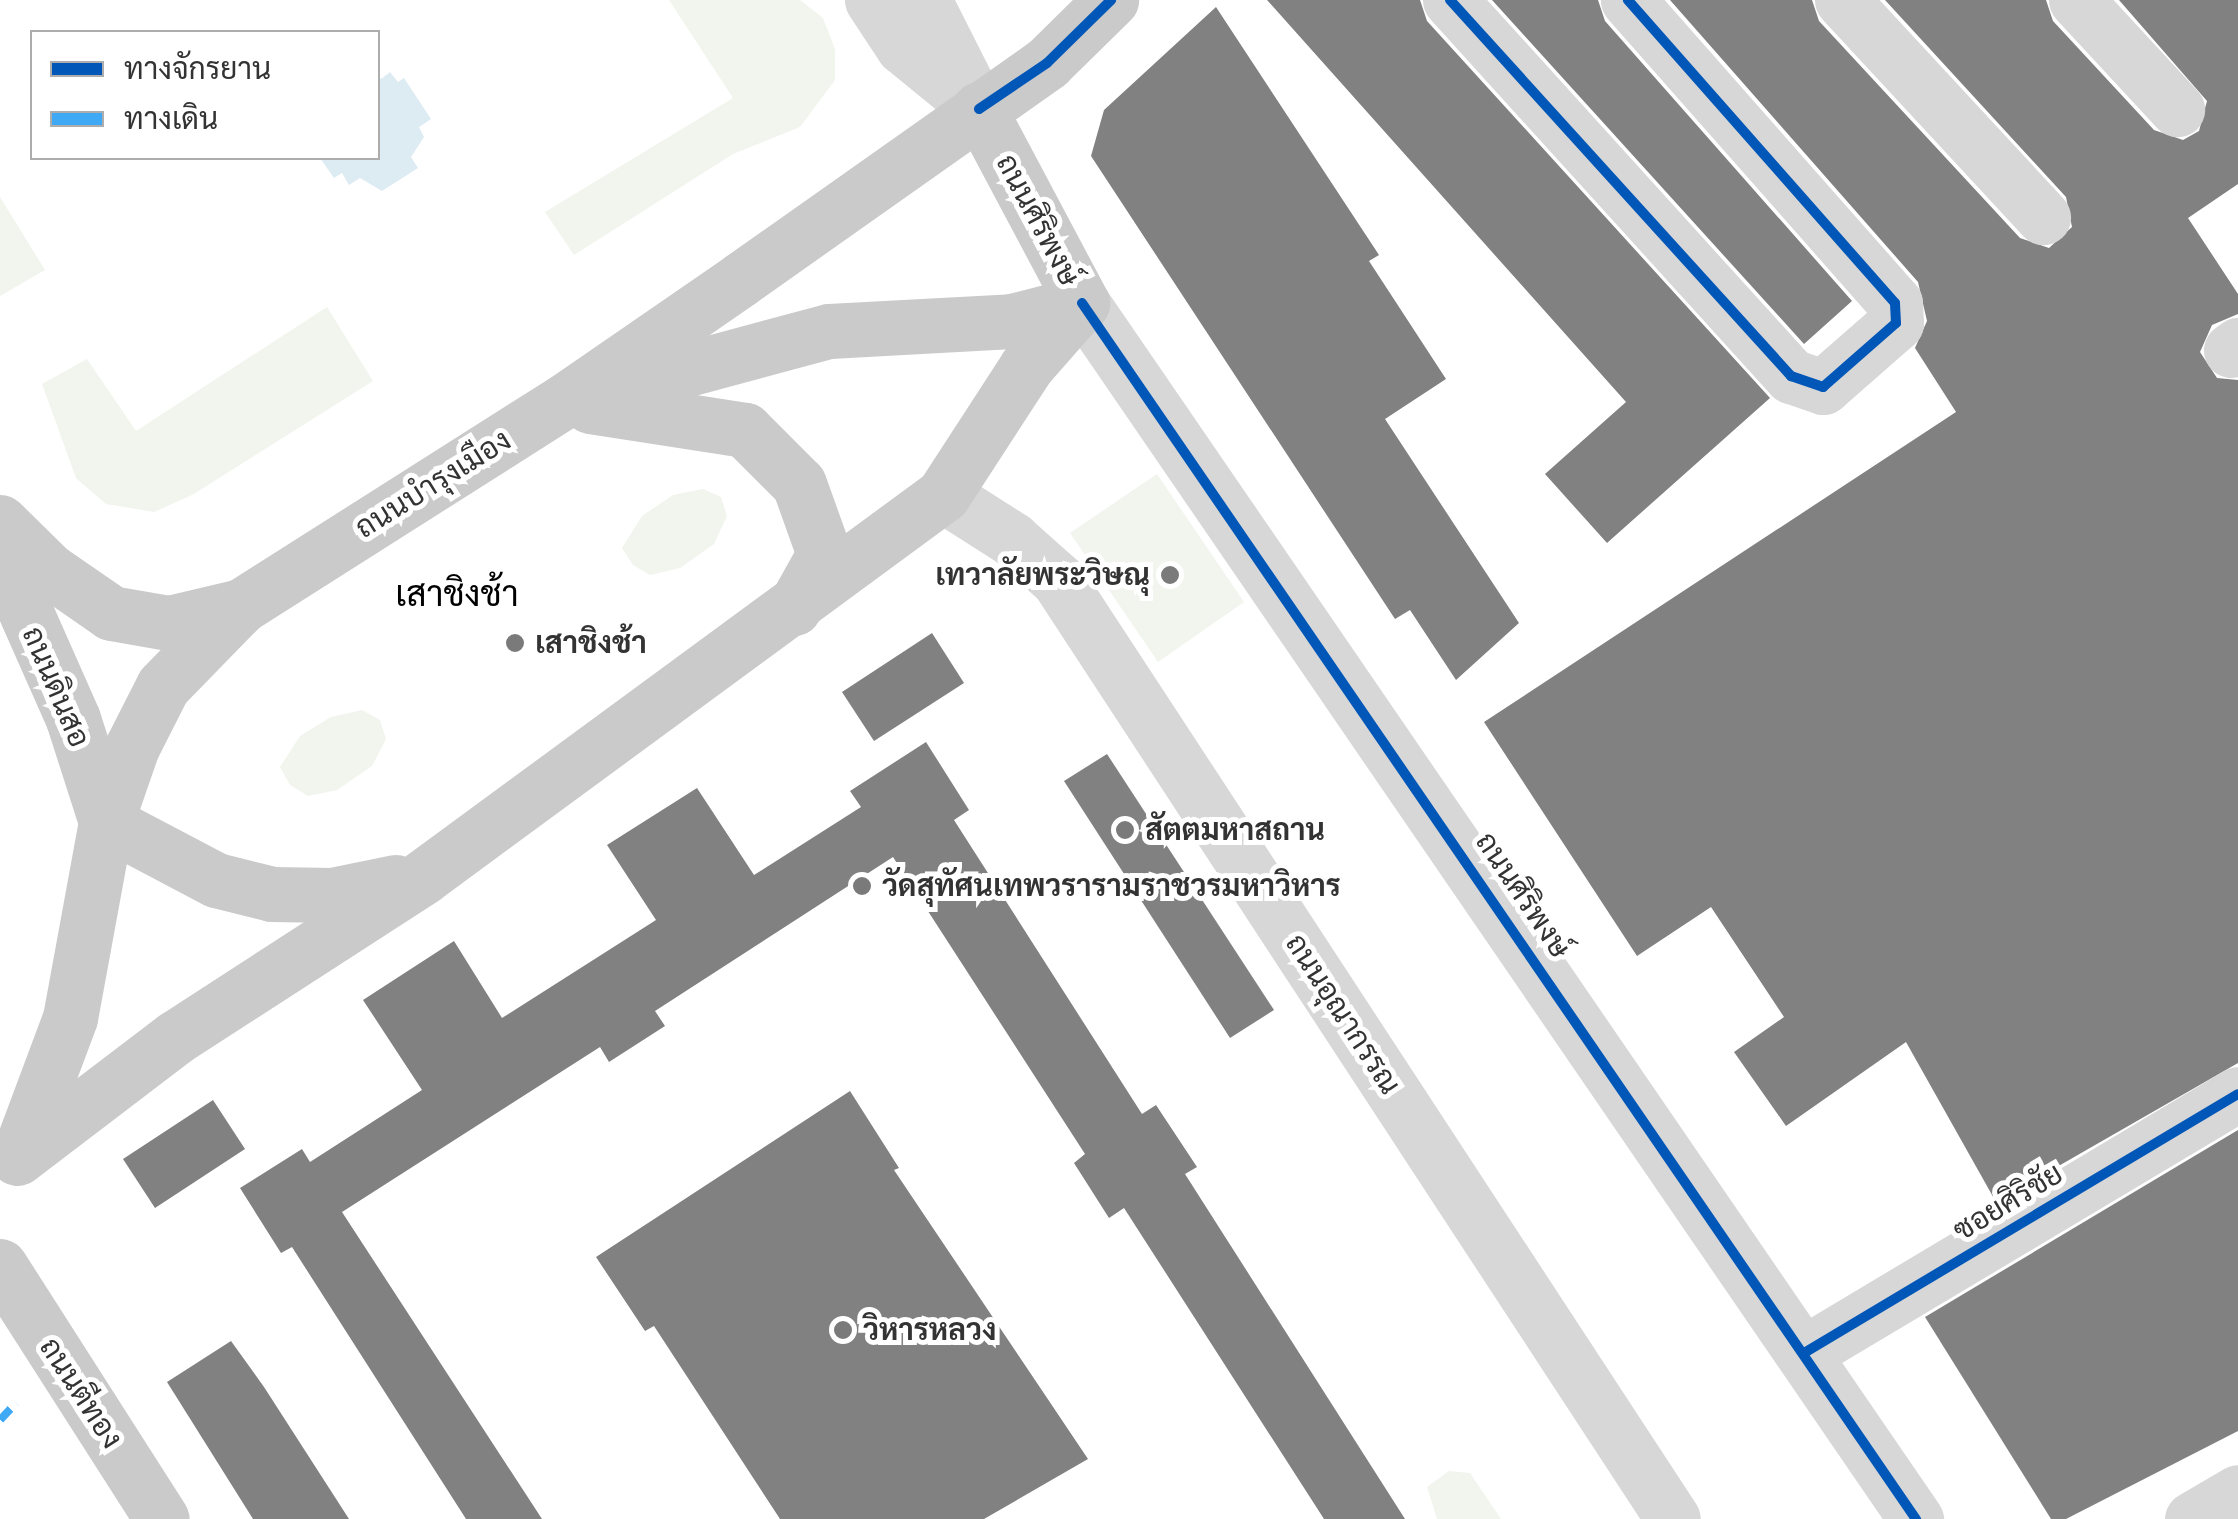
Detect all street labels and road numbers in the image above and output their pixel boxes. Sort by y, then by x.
street label: ถนนศิริพงษ์ [988,148,1088,292]
street label: ถนนบำรุงเมือง [349,422,517,546]
street label: ถนนดินสอ [15,621,97,753]
street label: ถนนศิริพงษ์ [1468,825,1578,965]
street label: ถนนอุณากรรณ [1278,927,1408,1101]
street label: ซอยศิริชัย [1947,1155,2069,1249]
street label: ถนนตีทอง [32,1331,130,1455]

